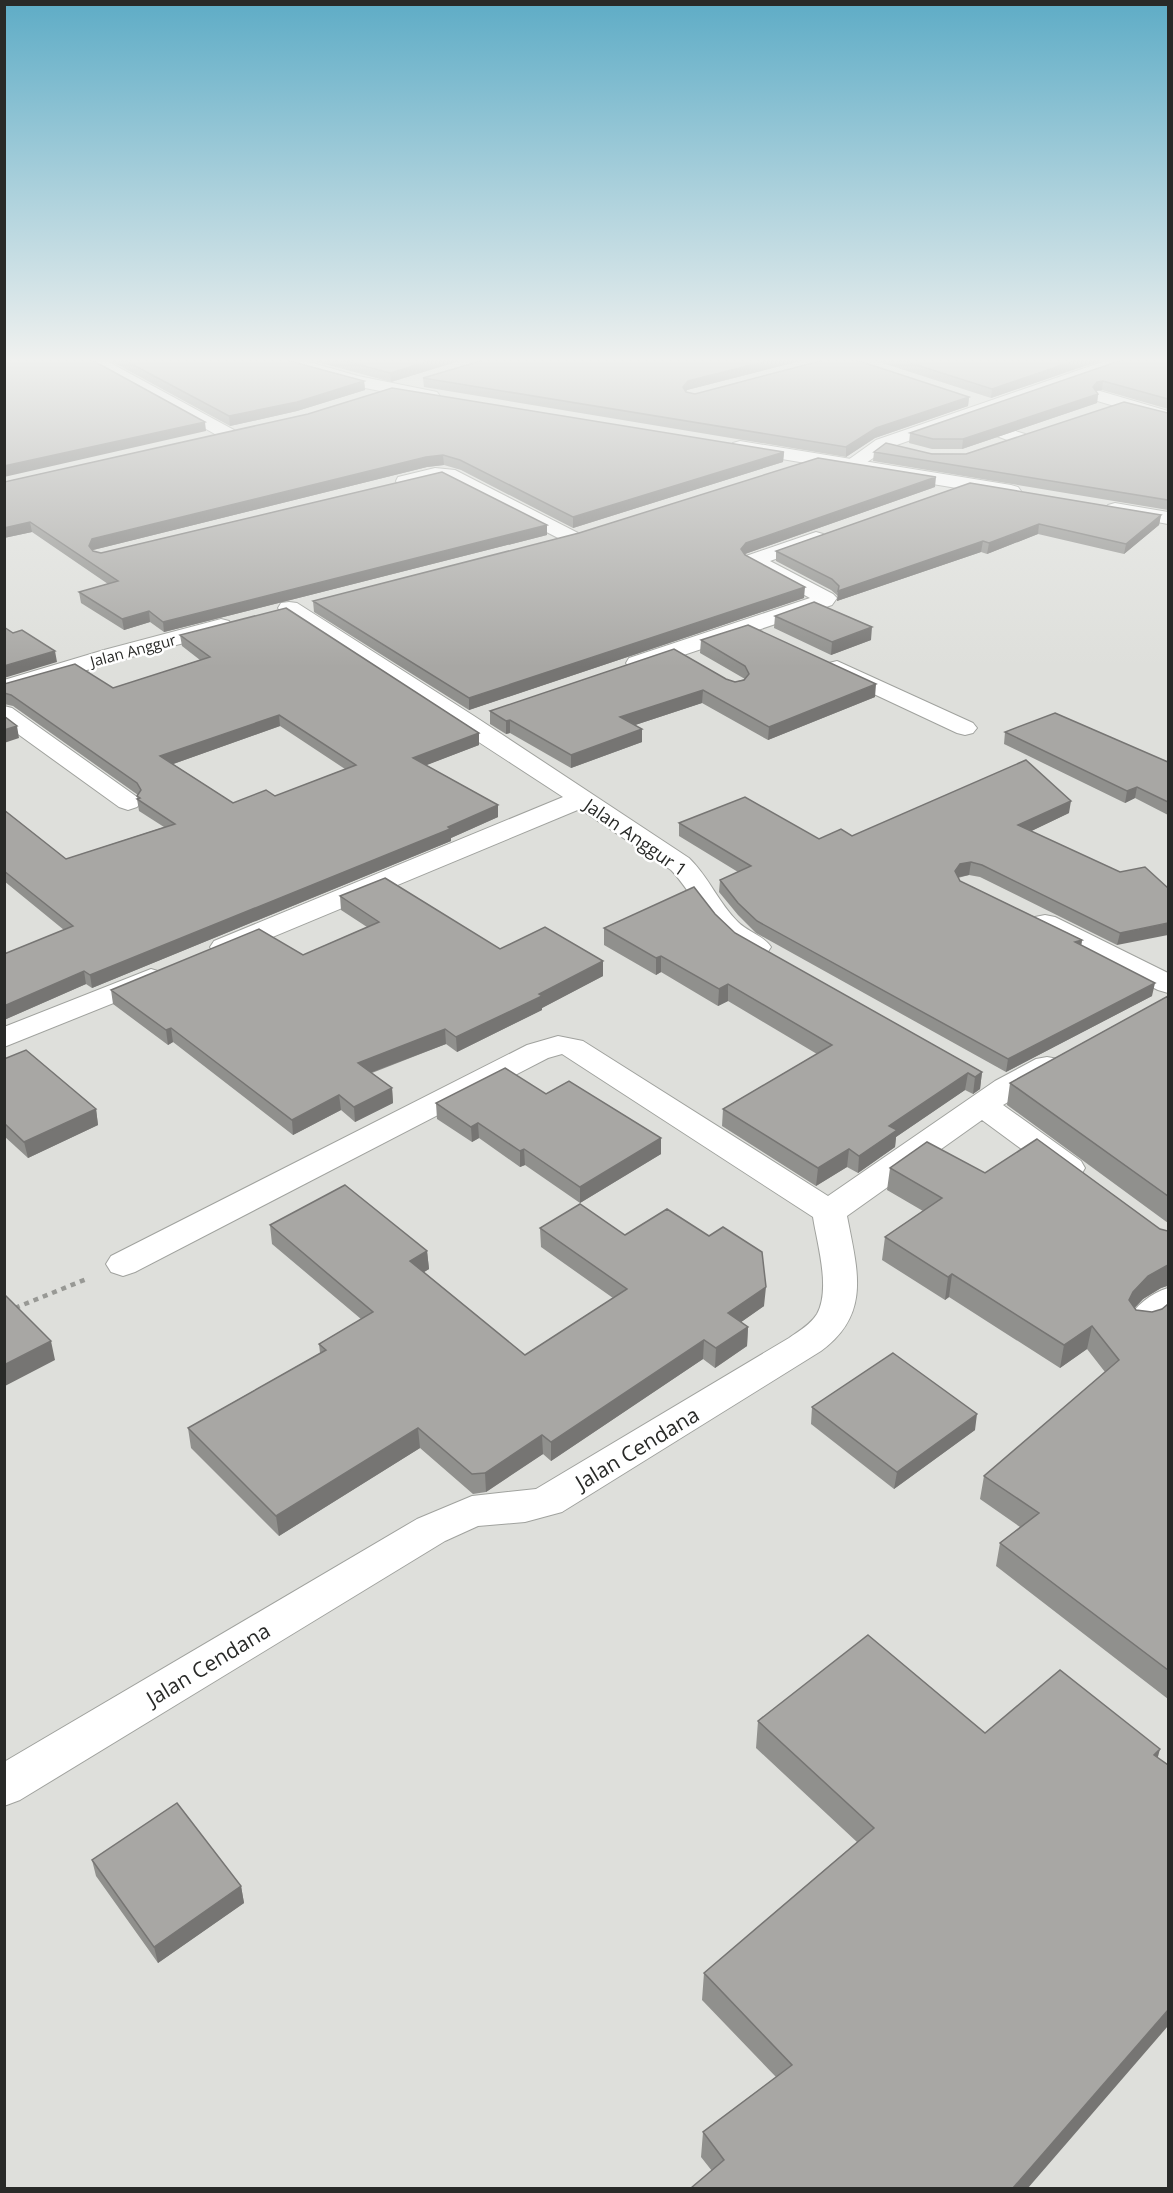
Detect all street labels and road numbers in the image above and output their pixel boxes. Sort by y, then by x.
street label: Jalan Anggur [86,629,178,672]
street label: Jalan Anggur 1 [578,791,692,881]
street label: Jalan Cendana [568,1400,704,1497]
street label: Jalan Cendana [139,1616,275,1713]

